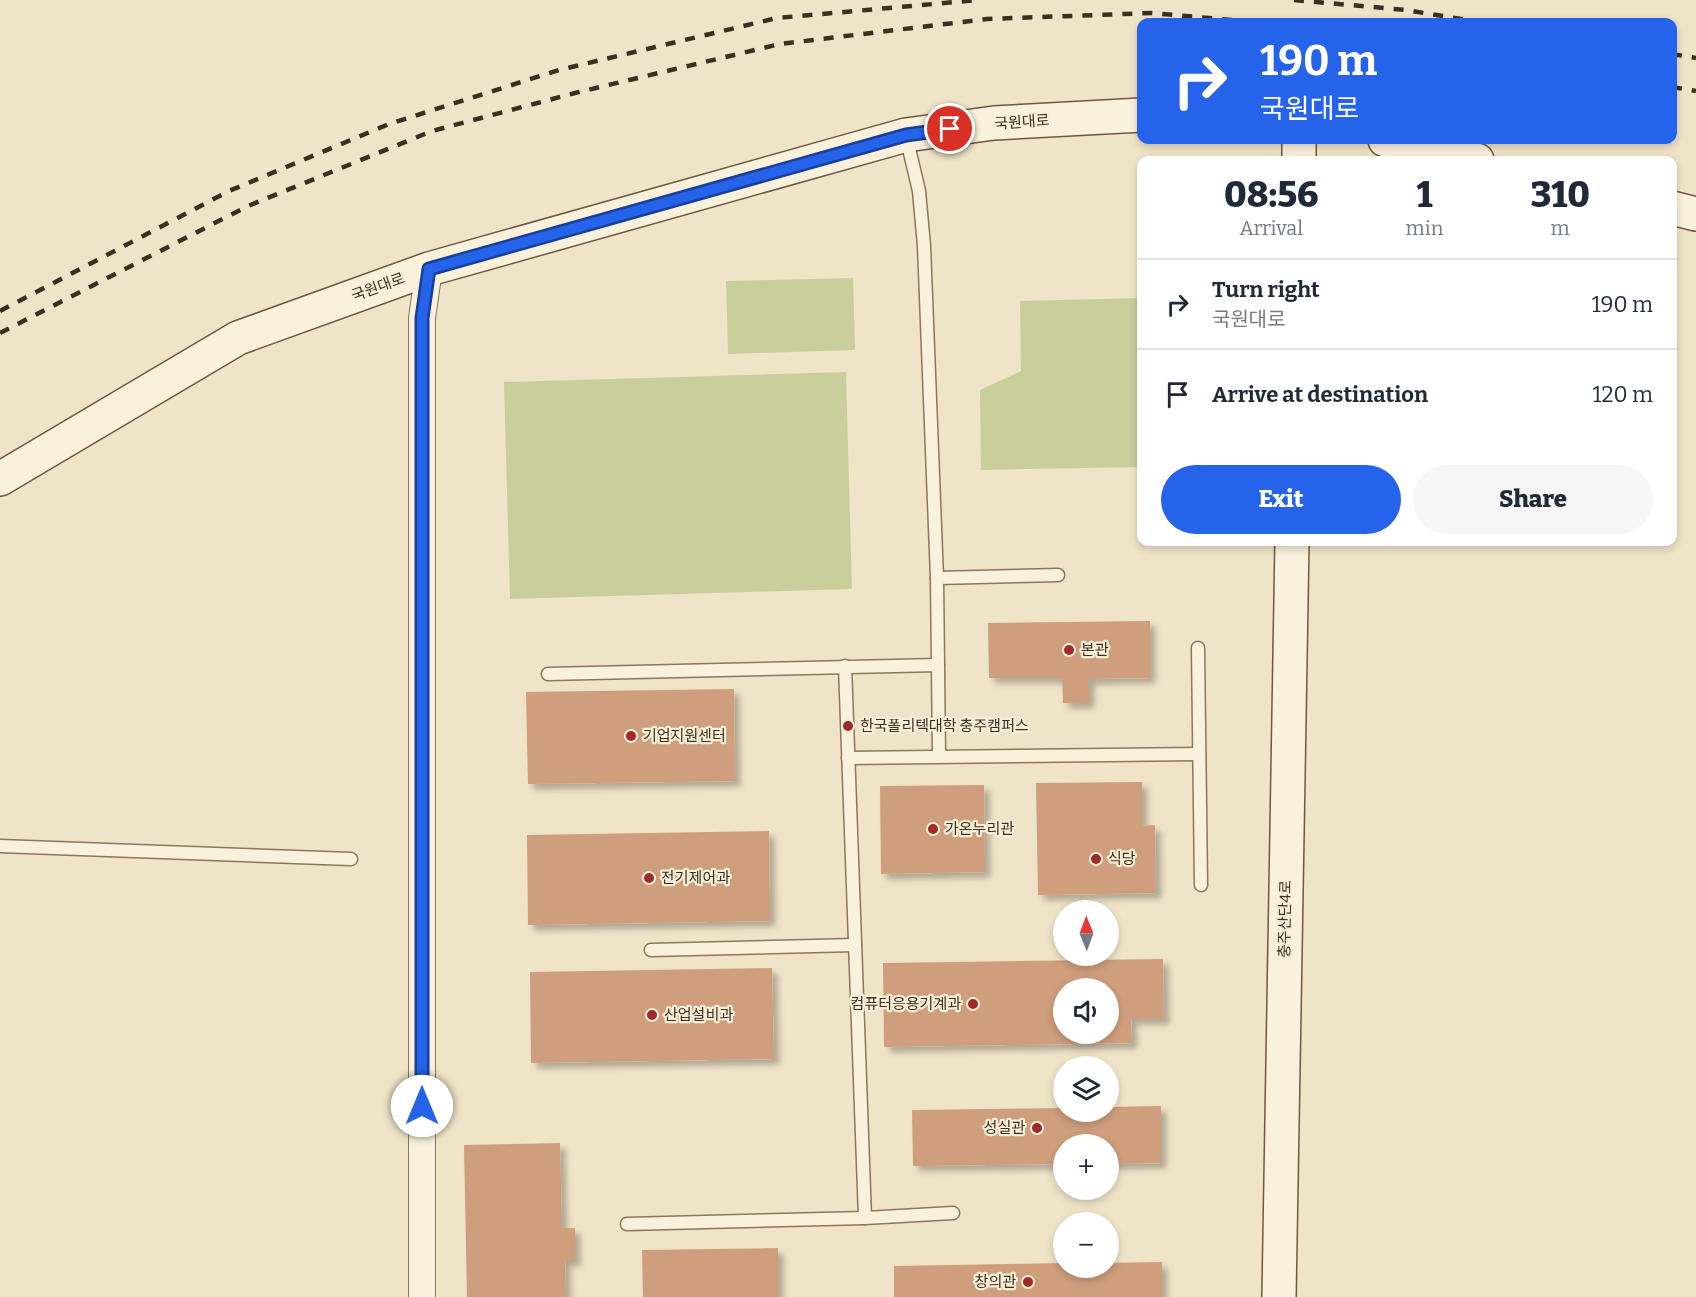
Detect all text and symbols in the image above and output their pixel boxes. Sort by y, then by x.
text: 190 m [1260,36,1377,86]
icon: right [1161,42,1239,120]
text: 국원대로 [1260,93,1359,125]
pin [924,103,975,154]
street label: 국원대로 [994,111,1050,133]
icon: arrive [933,112,966,145]
text: 08:56 [1224,173,1319,217]
text: 1 [1416,173,1432,217]
text: 310 [1530,173,1590,217]
text: Arrival [1240,216,1303,240]
text: min [1406,216,1443,240]
text: m [1551,216,1570,240]
street label: 국원대로 [349,269,407,305]
text: Turn right [1212,276,1320,303]
icon: right [1161,288,1194,321]
text: 190 m [1592,291,1653,318]
text: 국원대로 [1212,307,1286,331]
icon: arrive [1161,378,1194,411]
text: Arrive at destination [1212,381,1428,408]
text: 120 m [1593,381,1653,408]
button: Exit [1161,465,1401,534]
button: Share [1413,465,1653,534]
place label: 본관 [1081,641,1109,659]
marker: 본관 [1062,643,1076,657]
place label: 한국폴리텍대학 충주캠퍼스 [860,717,1029,735]
marker: 한국폴리텍대학 충주캠퍼스 [841,719,855,733]
place label: 기업지원센터 [643,727,726,745]
marker: 기업지원센터 [624,729,638,743]
place label: 가온누리관 [945,820,1014,838]
marker: 가온누리관 [926,822,940,836]
place label: 식당 [1108,850,1136,868]
marker: 식당 [1089,852,1103,866]
place label: 전기제어과 [661,869,730,887]
marker: 전기제어과 [642,871,656,885]
street label: 충주산단4로 [1275,880,1295,958]
north arrow [1053,900,1119,966]
map controls [1053,900,1119,1278]
button: sound [1053,978,1119,1044]
place label: 컴퓨터응용기계과 [851,995,961,1013]
marker: 컴퓨터응용기계과 [966,997,980,1011]
place label: 산업설비과 [664,1006,733,1024]
marker: 산업설비과 [645,1008,659,1022]
button: layers [1053,1056,1119,1122]
position arrow [390,1074,454,1138]
place label: 성실관 [984,1119,1025,1137]
marker: 성실관 [1030,1121,1044,1135]
button: + [1053,1134,1119,1200]
button: − [1053,1212,1119,1278]
place label: 창의관 [975,1273,1016,1291]
marker: 창의관 [1021,1275,1035,1289]

